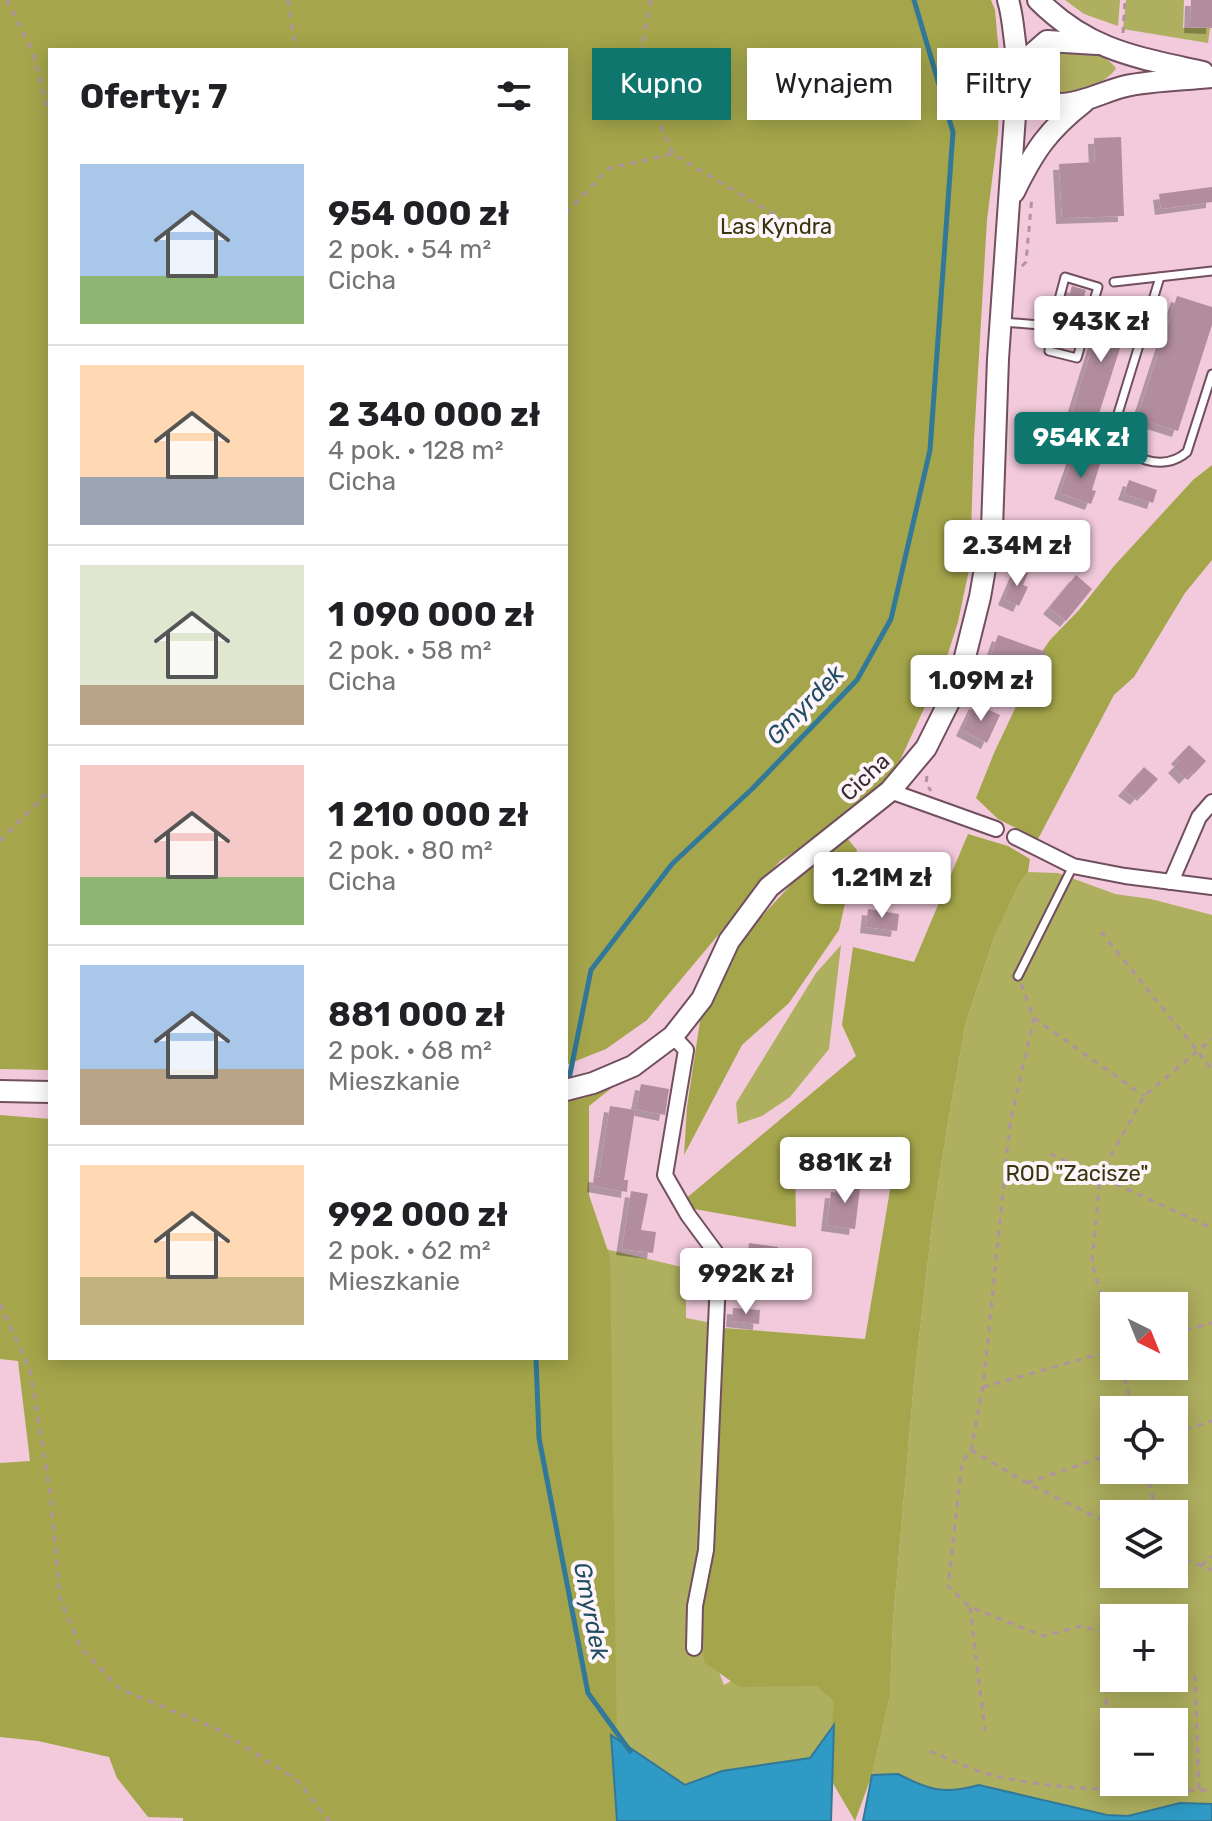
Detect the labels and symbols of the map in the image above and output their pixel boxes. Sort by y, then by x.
park label: Las Kyndra [720,213,832,240]
pin: 943K zł [1027,296,1175,364]
pin: 954K zł [1007,412,1155,480]
pin: 2.34M zł [934,520,1100,588]
pin: 1.09M zł [898,655,1064,723]
water label: Gmyrdek [760,659,850,751]
street label: Cicha [835,747,895,807]
pin: 1.21M zł [799,852,965,920]
pin: 881K zł [771,1137,919,1205]
park label: ROD "Zacisze" [1005,1160,1149,1187]
pin: 992K zł [672,1248,820,1316]
north arrow [1100,1292,1188,1380]
water label: Gmyrdek [568,1559,614,1663]

